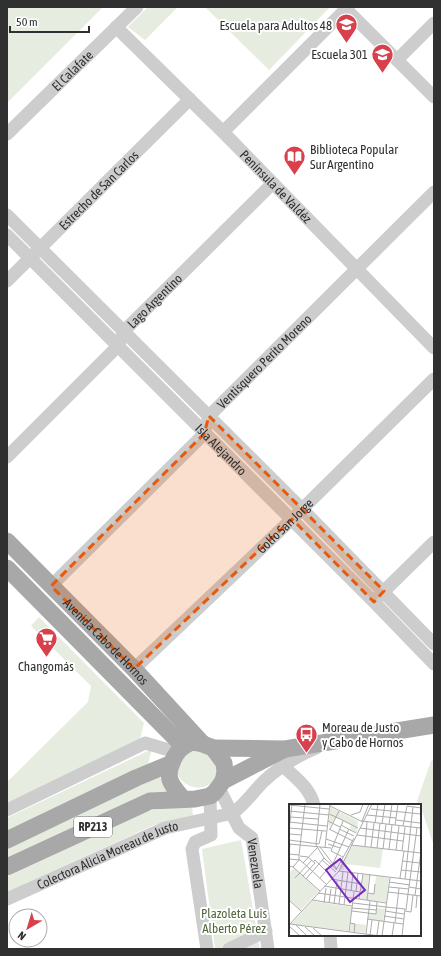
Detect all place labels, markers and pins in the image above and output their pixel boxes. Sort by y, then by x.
school or university icon: Escuela para Adultos 48 [334,12,360,45]
place label: Escuela para Adultos 48 [219,18,332,33]
school or university icon: Escuela 301 [370,41,396,74]
place label: Escuela 301 [311,47,368,62]
place label: Biblioteca Popular Sur Argentino [310,142,398,172]
library icon: Biblioteca Popular Sur Argentino [282,143,308,176]
supermarket icon: Changomás [33,625,59,658]
place label: Changomás [18,659,74,674]
place label: Moreau de Justo y Cabo de Hornos [322,720,404,750]
bus stop icon: Moreau de Justo y Cabo de Hornos [294,721,320,754]

